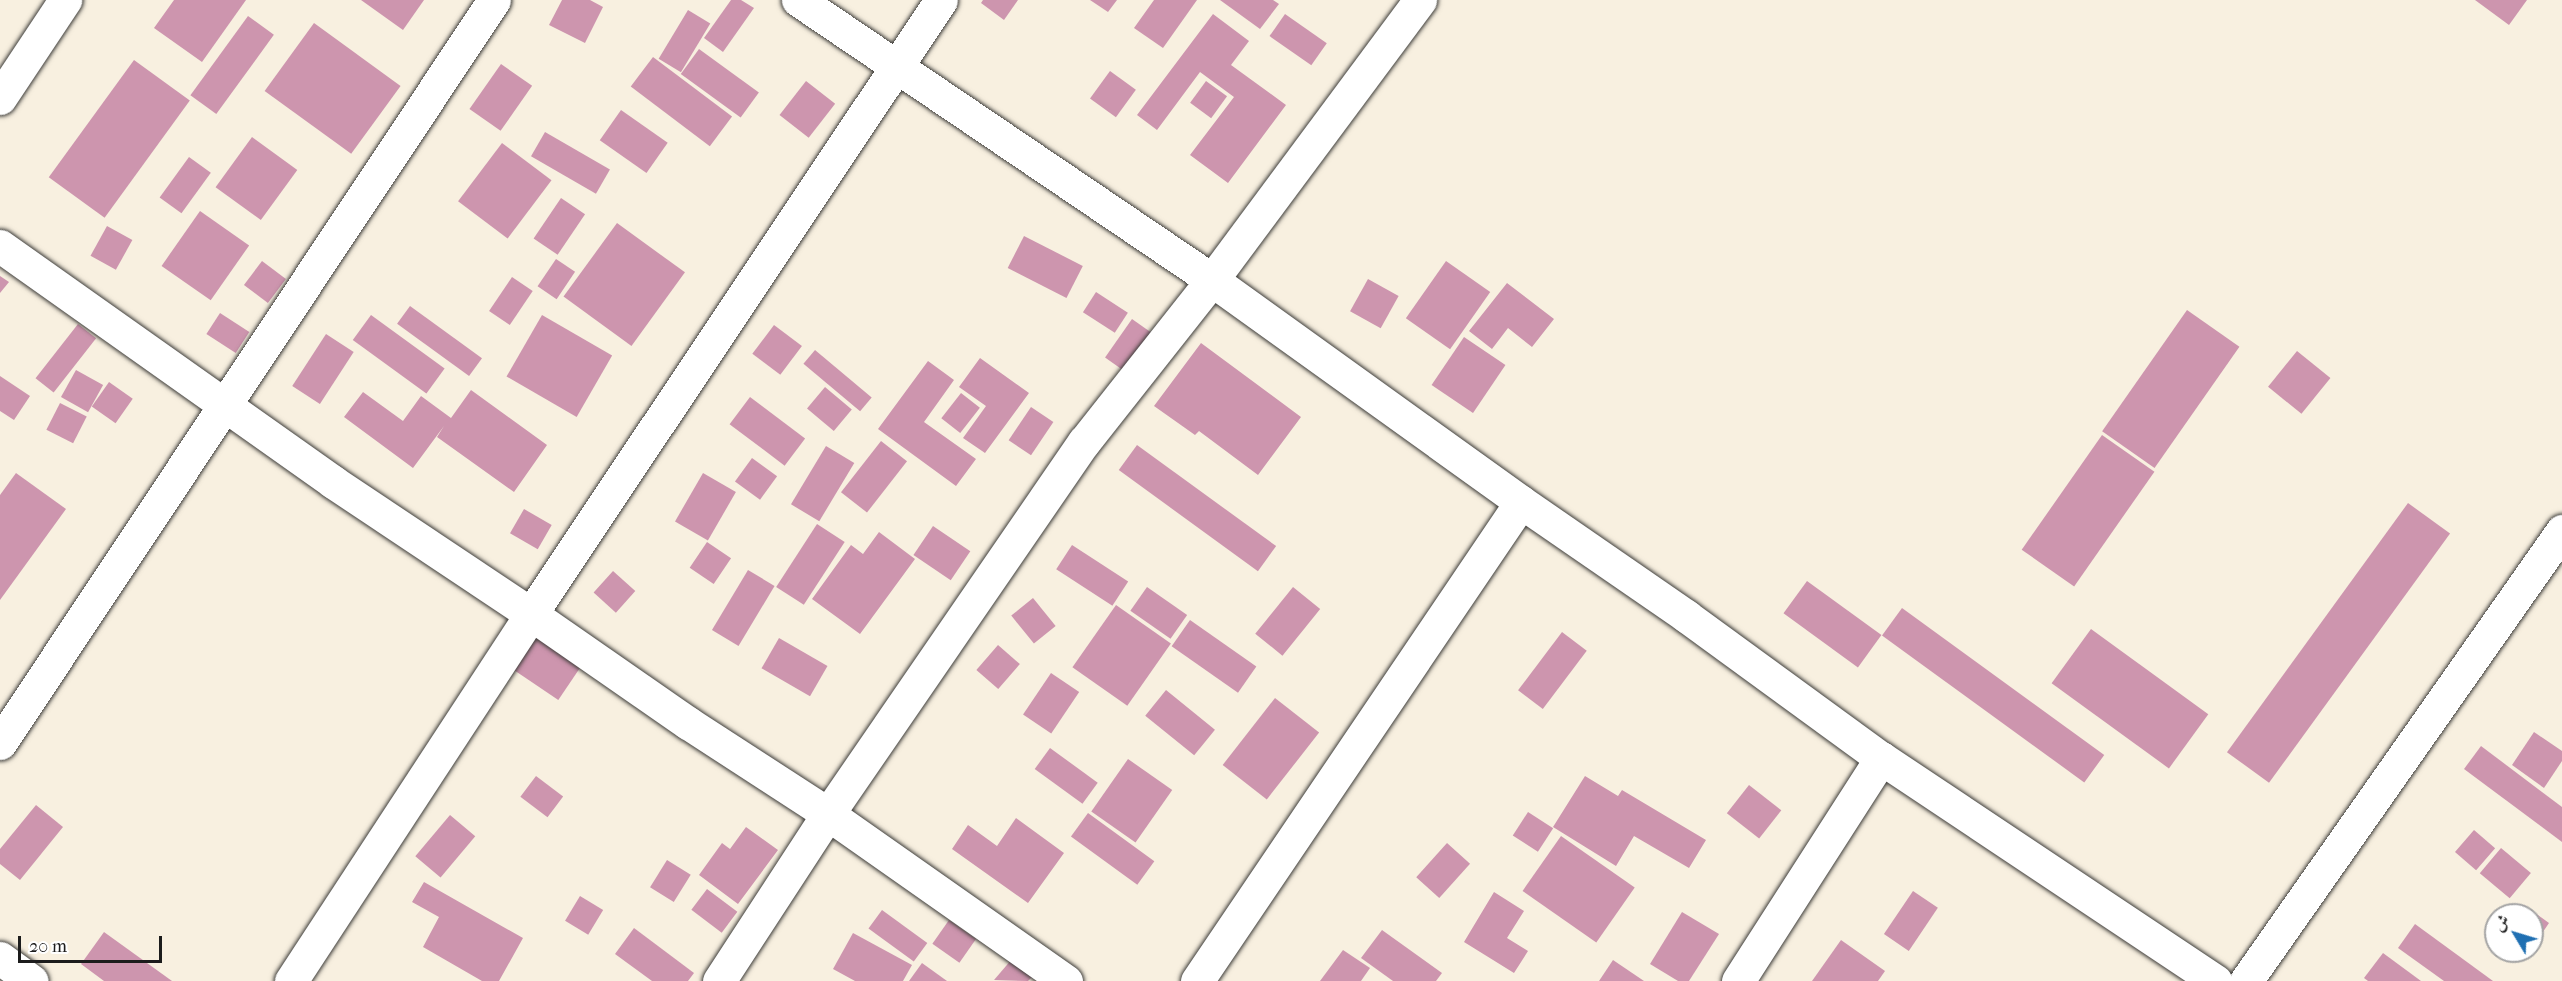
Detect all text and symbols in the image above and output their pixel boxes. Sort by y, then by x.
north arrow [2484,903,2544,963]
text: ش [2489,911,2513,935]
scale bar [21,924,165,962]
text: 20 m [29,936,67,957]

